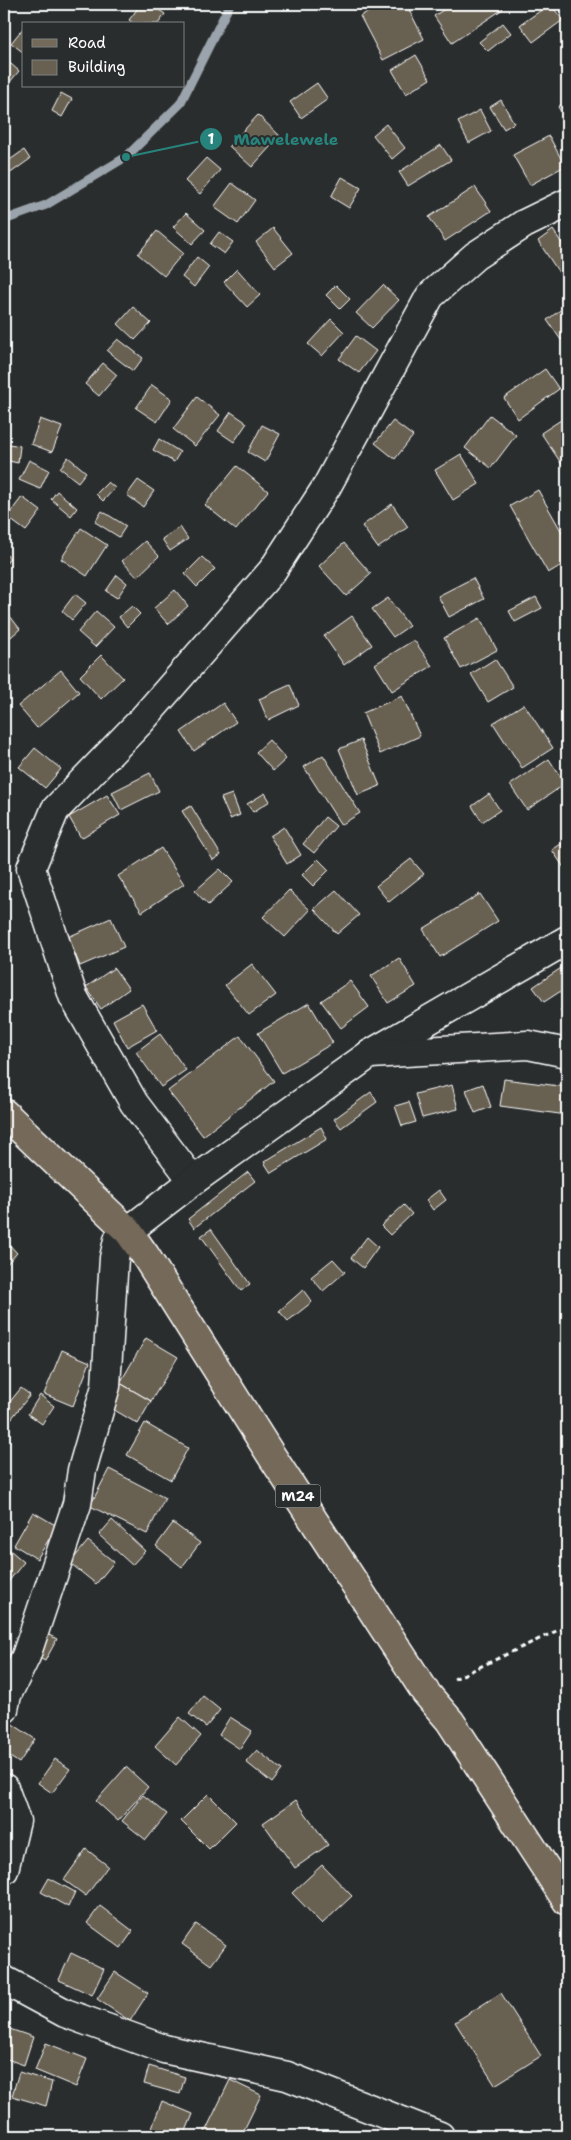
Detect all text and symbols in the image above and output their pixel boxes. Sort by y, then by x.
legend [22,22,185,88]
text: Road [68,33,106,53]
text: Building [68,57,125,77]
callout: Mawelewele [199,123,348,154]
text: 1 [208,129,215,149]
text: Mawelewele [234,129,339,150]
road number: M24 [276,1484,320,1508]

